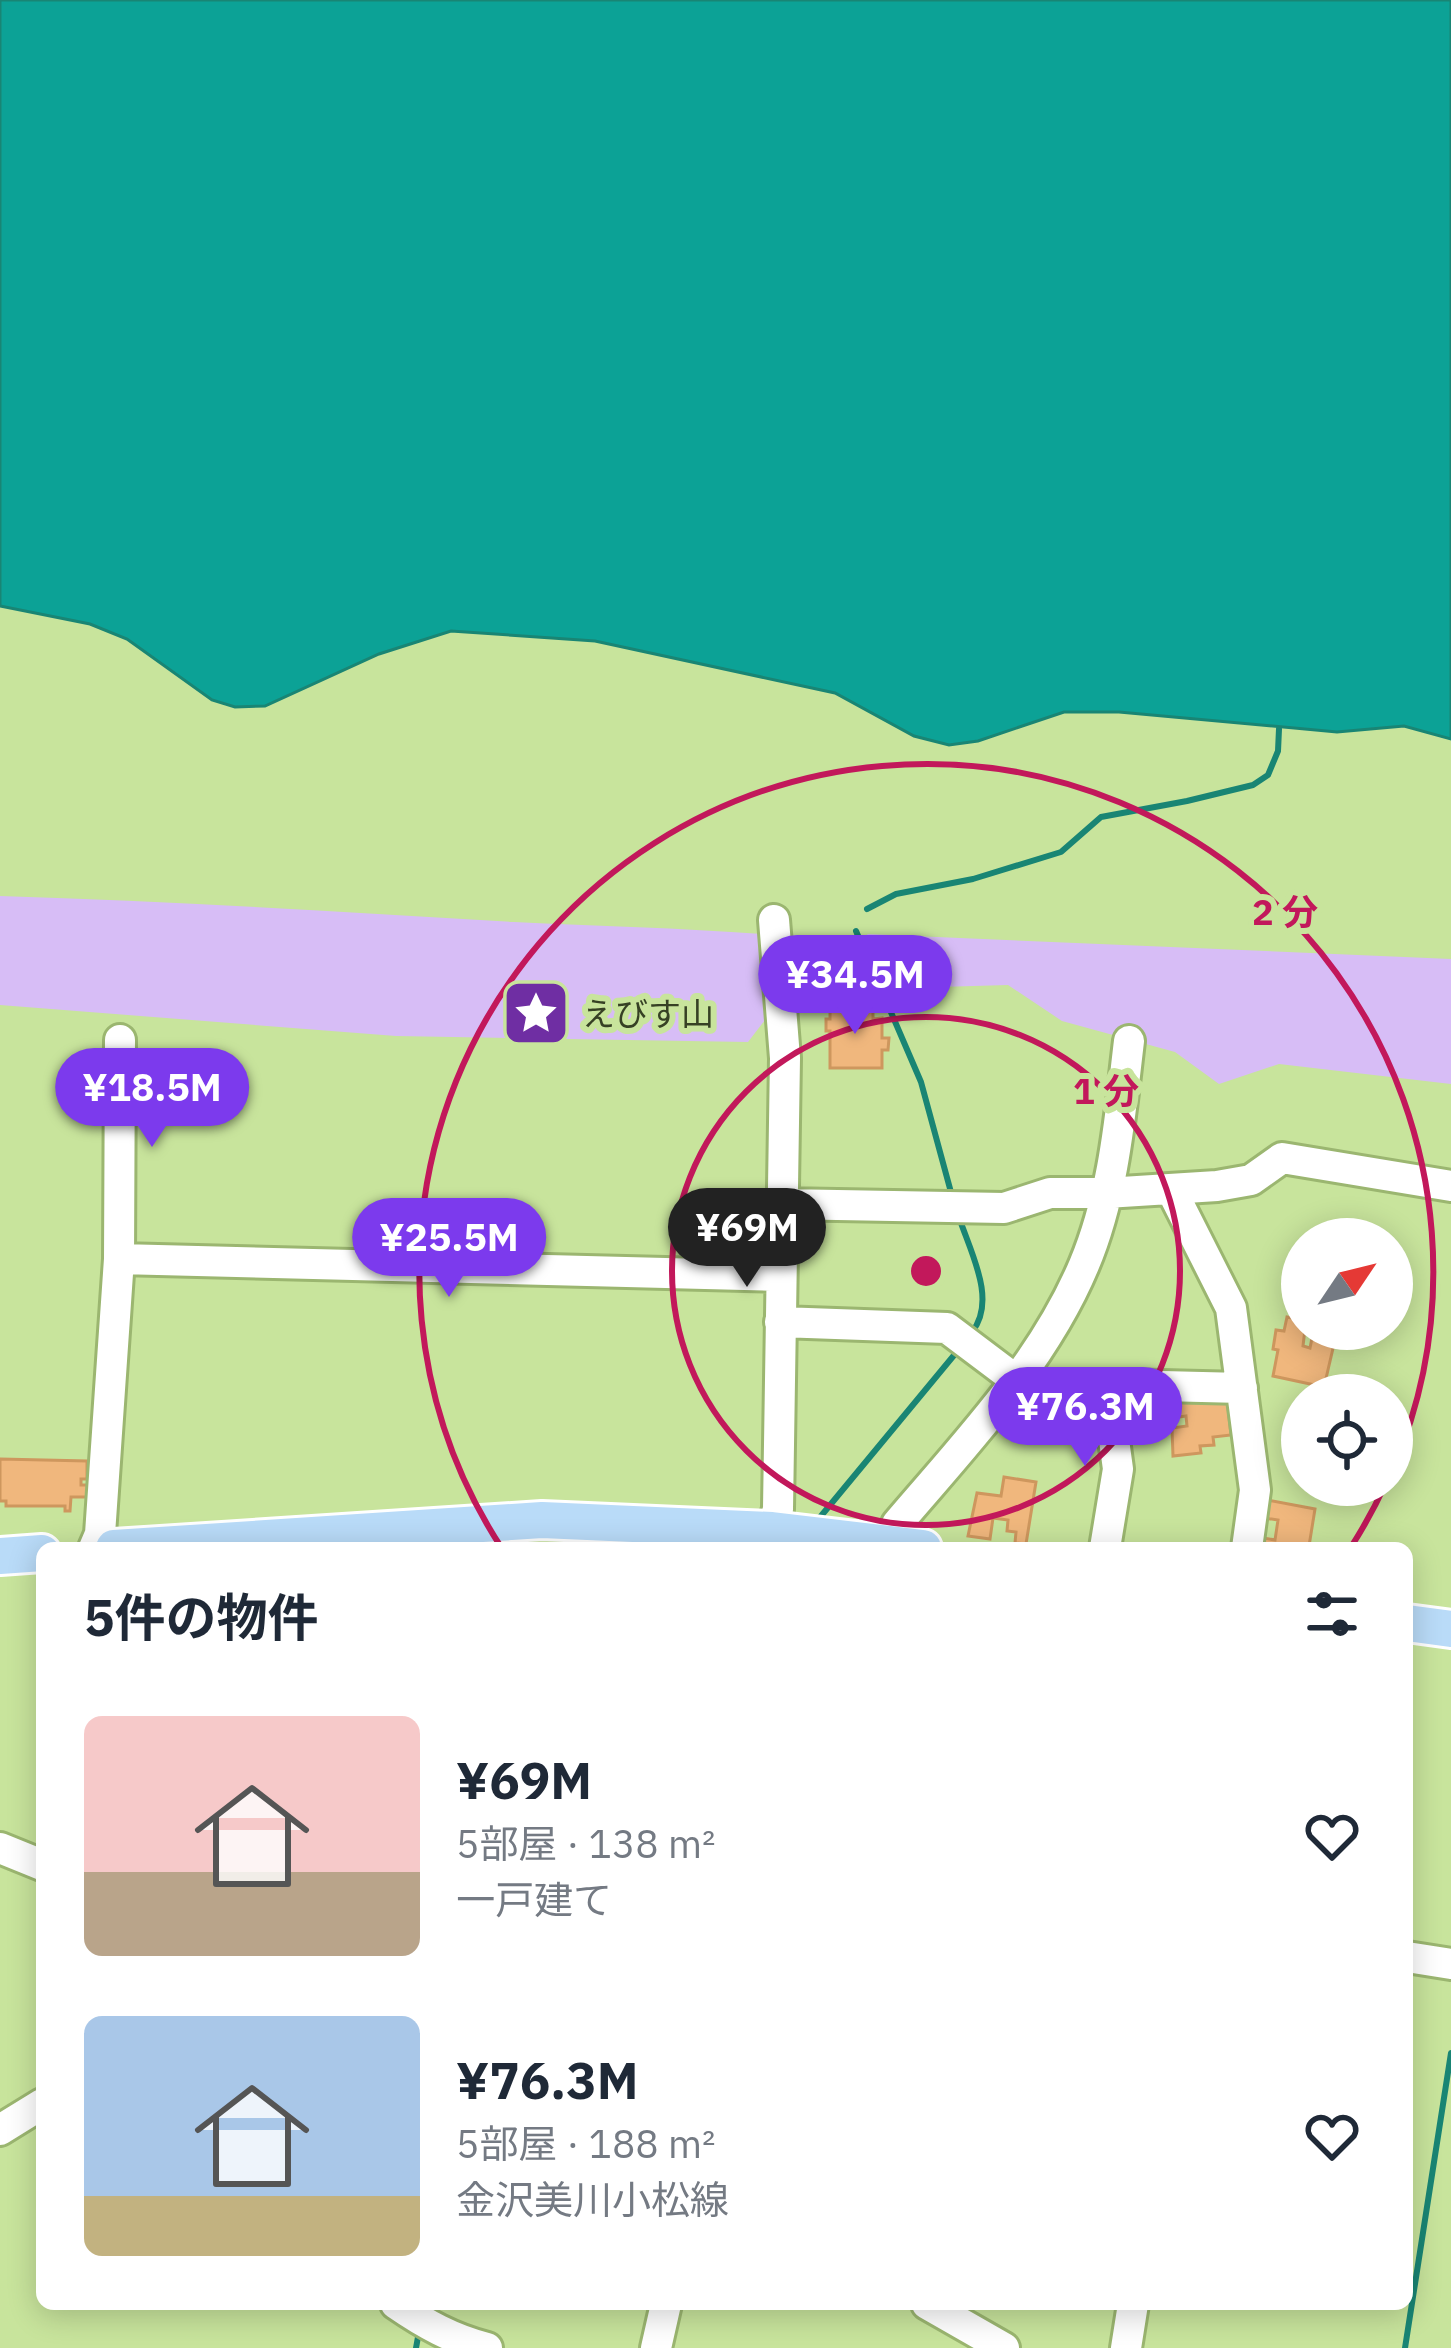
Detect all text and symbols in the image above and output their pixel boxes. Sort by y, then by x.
text: 2 分 [1252,888,1318,935]
pin: ¥34.5M [757,935,953,1037]
text: ¥34.5M [785,948,925,999]
place icon: えびす山 [501,978,571,1048]
place label: えびす山 [582,992,714,1035]
pin: ¥18.5M [54,1048,250,1150]
text: ¥18.5M [82,1061,222,1112]
text: 1 分 [1073,1067,1139,1114]
pin: ¥69M [676,1188,818,1290]
pin: ¥25.5M [351,1198,547,1300]
text: ¥69M [695,1201,799,1252]
text: ¥25.5M [379,1211,519,1262]
north arrow [1281,1218,1413,1350]
map controls [1281,1218,1413,1506]
centre of rings [905,1250,947,1292]
pin: ¥76.3M [987,1367,1183,1469]
button: locate [1281,1374,1413,1506]
text: ¥76.3M [1015,1380,1155,1431]
icon: filters [1299,1581,1365,1647]
text: 5件の物件 [84,1584,319,1650]
text: ¥69M [456,1747,592,1813]
icon: home [180,1764,324,1908]
icon: heart [1299,1803,1365,1869]
text: 5部屋 · 138 m² [456,1818,715,1869]
text: 一戸建て [456,1874,612,1925]
text: ¥76.3M [456,2047,639,2113]
icon: home [180,2064,324,2208]
icon: heart [1299,2103,1365,2169]
text: 5部屋 · 188 m² [456,2118,715,2169]
text: 金沢美川小松線 [456,2174,729,2225]

